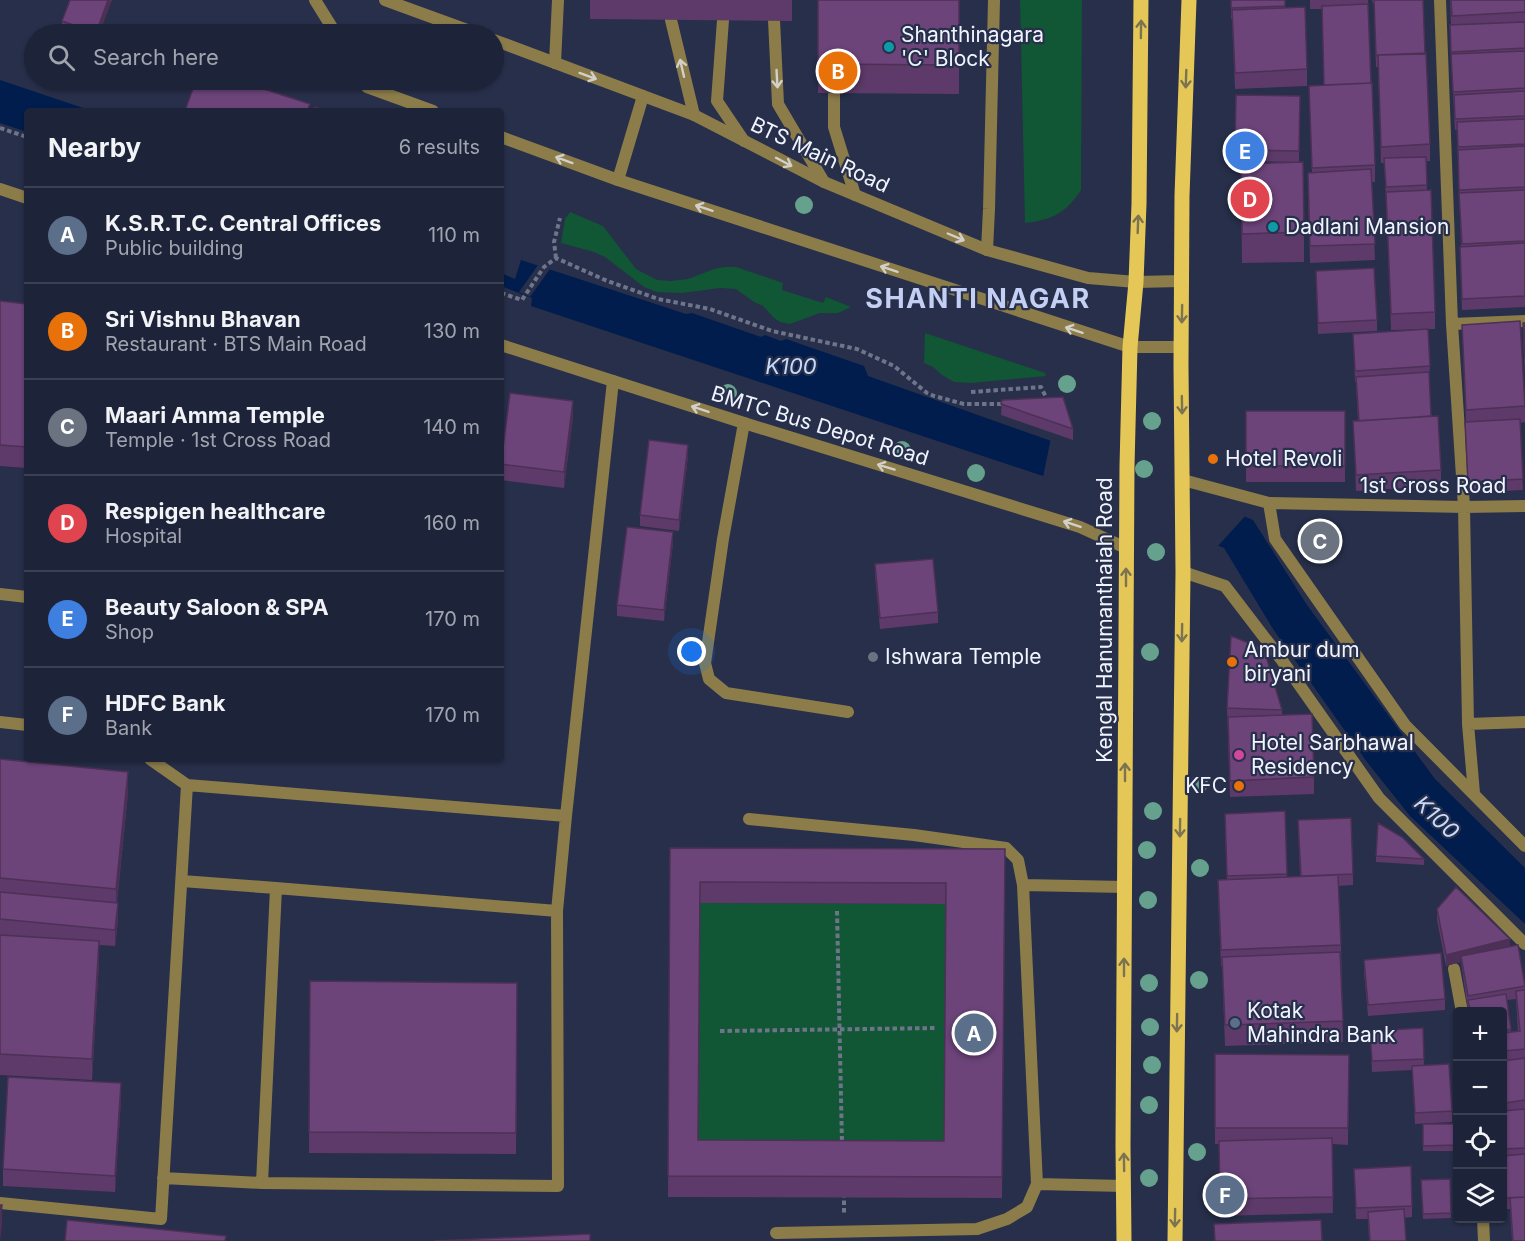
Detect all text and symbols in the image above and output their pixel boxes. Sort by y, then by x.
one-way arrow [1135,19,1147,39]
place label: Shanthinagara 'C' Block [901,22,1044,71]
search box [24,24,504,90]
marker: Shanthinagara 'C' Block [882,40,896,54]
icon: search [45,41,78,74]
text: Search here [93,44,219,70]
pin: B [818,48,858,94]
one-way arrow [676,58,688,77]
one-way arrow [771,68,782,88]
one-way arrow [1181,69,1192,89]
one-way arrow [578,71,596,82]
street label: BTS Main Road [747,111,894,198]
pin: E [1226,128,1264,174]
text: Nearby [48,132,141,163]
text: 6 results [399,135,480,159]
one-way arrow [555,154,573,165]
one-way arrow [775,156,793,168]
pin: D [1230,176,1270,222]
one-way arrow [695,202,714,213]
text: K.S.R.T.C. Central Offices [105,210,381,236]
one-way arrow [1133,214,1144,234]
place label: Dadlani Mansion [1285,214,1449,239]
marker: Dadlani Mansion [1266,220,1280,234]
text: A [60,223,75,247]
text: 110 m [428,223,480,247]
one-way arrow [946,232,964,243]
text: Public building [105,236,244,260]
one-way arrow [880,263,899,274]
district label: SHANTI NAGAR [865,282,1091,315]
one-way arrow [1176,303,1188,323]
text: Sri Vishnu Bhavan [105,306,301,332]
text: B [61,319,74,343]
text: 130 m [424,319,480,343]
one-way arrow [1065,324,1084,335]
text: Restaurant · BTS Main Road [105,332,367,356]
water label: K100 [765,353,817,379]
street label: BMTC Bus Depot Road [708,380,932,471]
one-way arrow [1176,395,1188,415]
text: Maari Amma Temple [105,402,325,428]
one-way arrow [691,403,710,414]
text: C [60,415,75,439]
text: 140 m [423,415,480,439]
text: Temple · 1st Cross Road [105,428,331,452]
place label: Hotel Revoli [1225,446,1342,471]
marker: Hotel Revoli [1206,452,1220,466]
one-way arrow [877,461,896,472]
street label: 1st Cross Road [1360,473,1506,498]
street label: Kengal Hanumanthaiah Road [1092,477,1117,763]
text: Respigen healthcare [105,498,326,524]
text: D [60,511,75,535]
text: 160 m [424,511,480,535]
one-way arrow [1064,518,1082,529]
pin: C [1300,518,1340,564]
text: Hospital [105,524,182,548]
one-way arrow [1120,567,1132,587]
text: Beauty Saloon & SPA [105,594,329,620]
text: E [61,607,74,631]
text: 170 m [425,607,480,631]
text: Shop [105,620,154,644]
one-way arrow [1176,622,1188,642]
your location [677,637,706,666]
place label: Ambur dum biryani [1244,637,1360,686]
place label: Ishwara Temple [885,644,1041,669]
marker: Ishwara Temple [866,650,880,664]
marker: Ambur dum biryani [1225,655,1239,669]
text: HDFC Bank [105,690,226,716]
text: F [62,703,73,727]
text: 170 m [425,703,480,727]
text: Bank [105,716,152,740]
place label: Hotel Sarbhawal Residency [1251,730,1414,779]
marker: Hotel Sarbhawal Residency [1232,748,1246,762]
one-way arrow [1119,762,1131,782]
place label: KFC [1185,773,1227,798]
marker: KFC [1232,779,1246,793]
water label: K100 [1409,790,1465,844]
one-way arrow [1174,817,1185,837]
one-way arrow [1118,957,1130,977]
place label: Kotak Mahindra Bank [1247,998,1396,1047]
map controls [1453,1007,1507,1223]
button: + [1453,1007,1507,1061]
pin: A [954,1010,994,1056]
one-way arrow [1171,1012,1183,1032]
marker: Kotak Mahindra Bank [1228,1016,1242,1030]
button: − [1453,1061,1507,1115]
button: locate [1453,1115,1507,1169]
one-way arrow [1118,1152,1130,1172]
button: layers [1453,1169,1507,1223]
pin: F [1206,1172,1244,1218]
one-way arrow [1169,1207,1181,1227]

